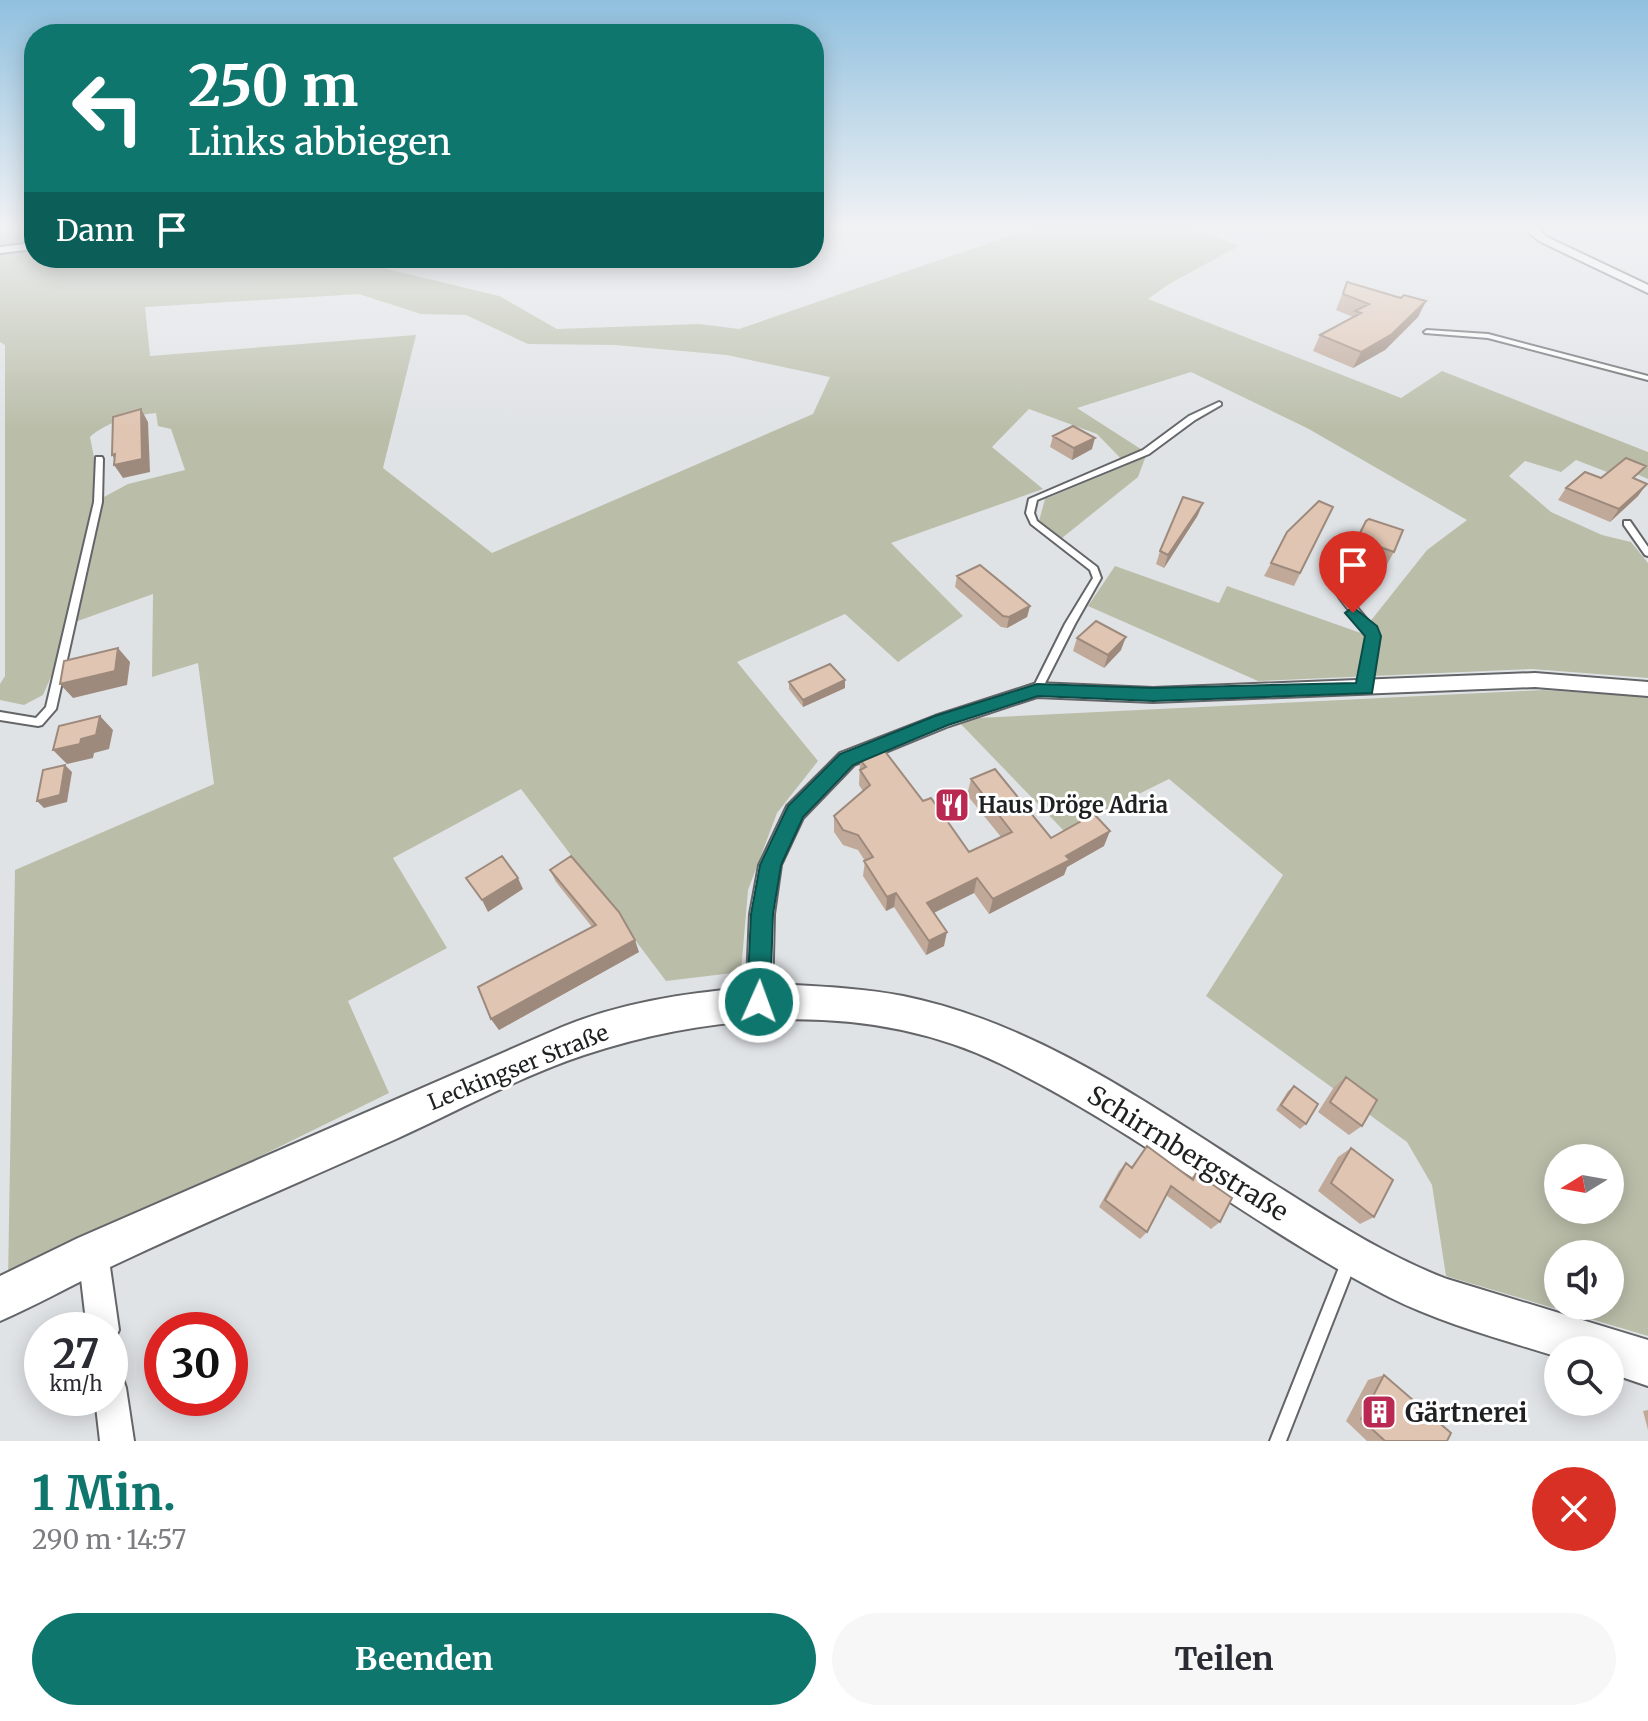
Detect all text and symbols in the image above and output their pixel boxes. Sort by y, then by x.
text: 250 m [188,51,358,121]
icon: left [56,56,160,160]
text: Links abbiegen [188,120,451,165]
icon: arrive [150,208,194,252]
text: Dann [56,211,134,249]
pin [1319,531,1387,613]
icon: arrive [1331,543,1375,587]
restaurant icon: Haus Dröge Adria [933,786,971,824]
place label: Haus Dröge Adria [978,791,1168,819]
position arrow [717,960,801,1044]
street label: Leckingser Straße [424,1018,612,1116]
street label: Schirrnbergstraße [1081,1078,1295,1228]
north arrow [1544,1144,1624,1224]
map controls [1544,1144,1624,1416]
button: sound [1544,1240,1624,1320]
speed limit sign: 30 [144,1312,248,1416]
text: 27 [53,1329,99,1379]
button: search [1544,1336,1624,1416]
text: km/h [50,1371,102,1396]
building icon: Gärtnerei [1360,1393,1398,1431]
place label: Gärtnerei [1405,1396,1527,1429]
text: 1 Min. [32,1463,176,1523]
button: close [1532,1467,1616,1551]
text: 290 m · 14:57 [32,1523,186,1556]
button: Beenden [32,1613,816,1705]
button: Teilen [832,1613,1616,1705]

